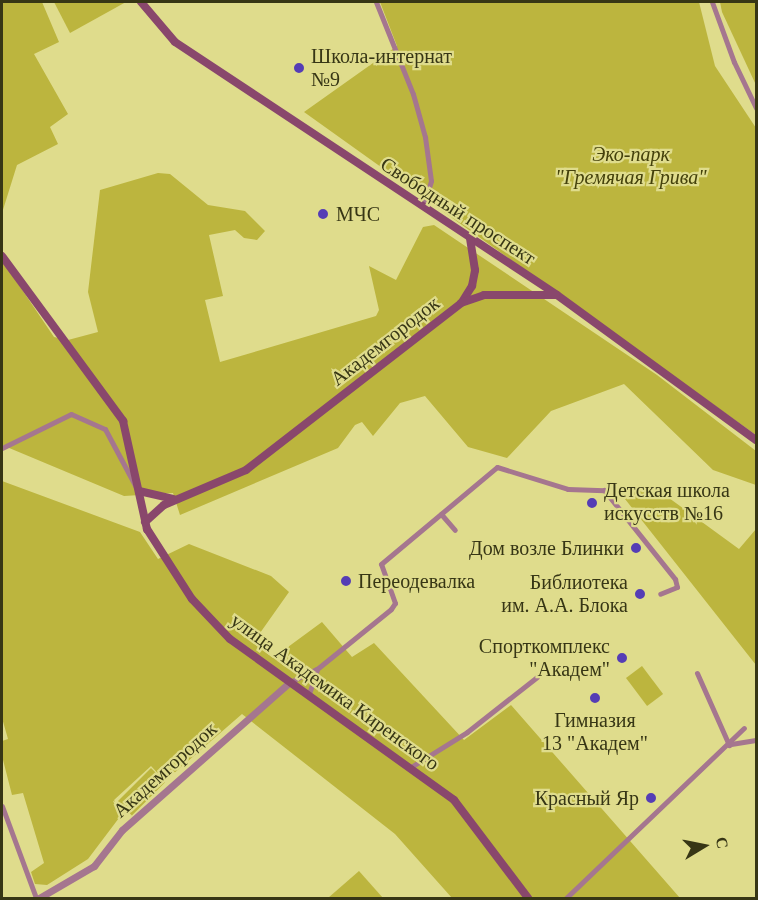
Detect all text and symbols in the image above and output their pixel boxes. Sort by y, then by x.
place label: Школа-интернат №9 [311,45,452,92]
marker: Школа-интернат №9 [292,61,306,75]
park label: Эко-парк "Гремячая Грива" [555,142,707,189]
street label: Свободный проспект [376,152,540,270]
place label: МЧС [336,202,380,226]
marker: МЧС [314,205,332,223]
street label: Академгородок [326,291,444,391]
place label: Детская школа искусств №16 [604,479,730,526]
marker: Детская школа искусств №16 [585,496,599,510]
place label: Дом возле Блинки [469,536,624,560]
marker: Дом возле Блинки [629,541,643,555]
place label: Переодевалка [358,569,475,593]
place label: Библиотека им. А.А. Блока [501,570,628,617]
marker: Переодевалка [339,574,353,588]
marker: Библиотека им. А.А. Блока [633,587,647,601]
street label: улица Академика Киренского [226,608,444,776]
place label: Спорткомплекс "Академ" [479,634,610,681]
marker: Спорткомплекс "Академ" [615,651,629,665]
marker: Гимназия 13 "Академ" [588,691,602,705]
place label: Гимназия 13 "Академ" [542,708,648,755]
street label: Академгородок [108,717,222,823]
place label: Красный Яр [535,786,639,810]
marker: Красный Яр [644,791,658,805]
north arrow [674,816,734,876]
text: С [713,836,732,850]

